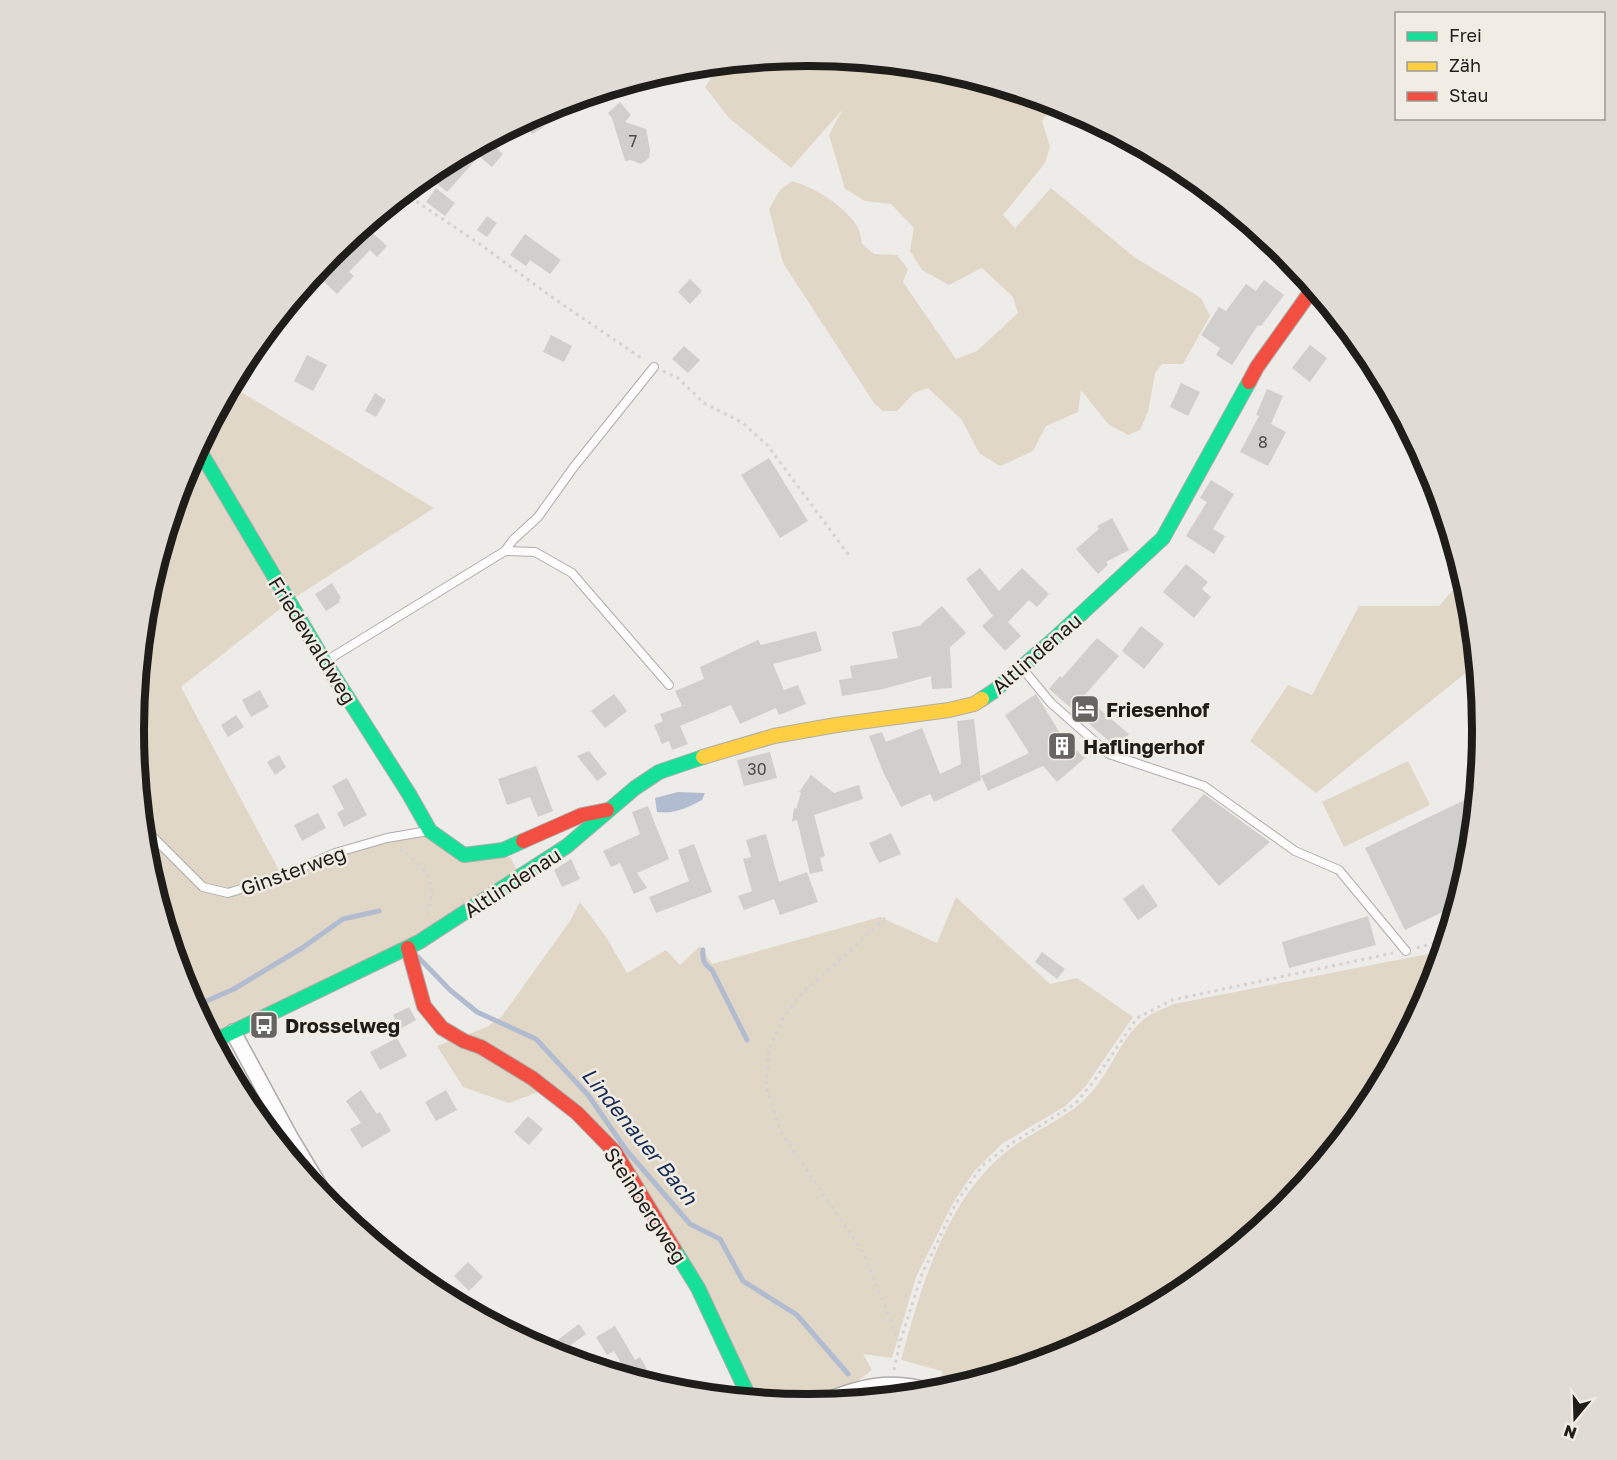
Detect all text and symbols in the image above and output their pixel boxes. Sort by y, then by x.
legend [1395,12,1605,120]
text: Frei [1449,24,1482,46]
text: Zäh [1449,54,1481,76]
text: Stau [1449,84,1488,106]
house number: 7 [629,131,637,151]
house number: 8 [1258,432,1268,452]
street label: Friedewaldweg [264,572,362,708]
street label: Altlindenau [986,608,1086,698]
hotel icon: Friesenhof [1069,693,1101,725]
place label: Friesenhof [1106,697,1210,721]
building icon: Haflingerhof [1046,730,1078,762]
place label: Haflingerhof [1083,734,1205,758]
house number: 30 [747,759,767,779]
street label: Ginsterweg [237,840,349,900]
street label: Altlindenau [459,842,565,922]
bus stop icon: Drosselweg [248,1009,280,1041]
place label: Drosselweg [285,1013,400,1037]
water label: Lindenauer Bach [577,1062,704,1211]
street label: Steinbergweg [600,1143,692,1267]
north arrow [1545,1388,1605,1448]
text: N [1561,1421,1579,1444]

